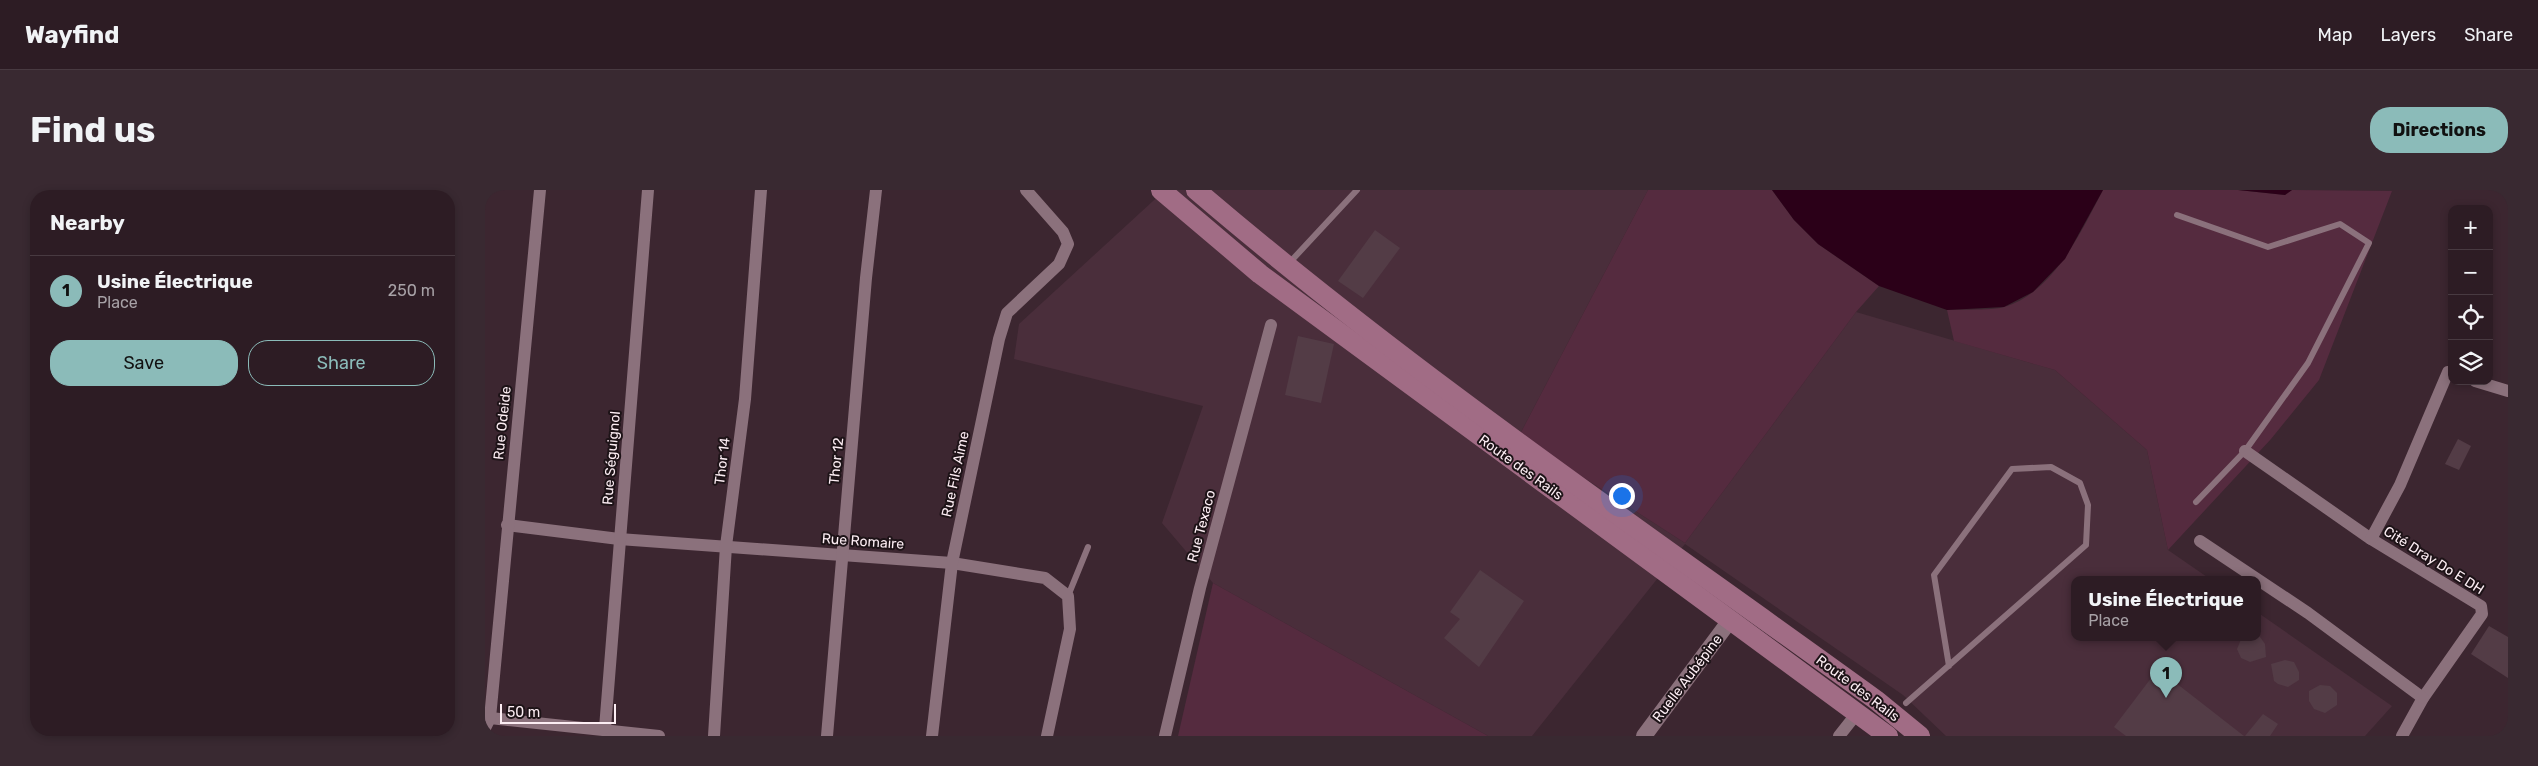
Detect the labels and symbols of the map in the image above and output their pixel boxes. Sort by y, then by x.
street label: Rue Odeide [490,385,515,461]
street label: Rue Séguignol [599,411,624,506]
street label: Rue Fils Aime [938,430,973,518]
street label: Route des Rails [1475,431,1566,504]
street label: Thor 14 [711,436,734,486]
street label: Thor 12 [826,437,847,485]
your location [1609,483,1635,509]
street label: Rue Texaco [1184,488,1219,564]
street label: Cité Dray Do E DH [2380,523,2487,598]
street label: Rue Romaire [821,530,905,553]
street label: Ruelle Aubépine [1649,631,1726,725]
street label: Route des Rails [1813,652,1903,725]
pin: 1 [2150,657,2182,698]
scale bar [500,701,616,724]

